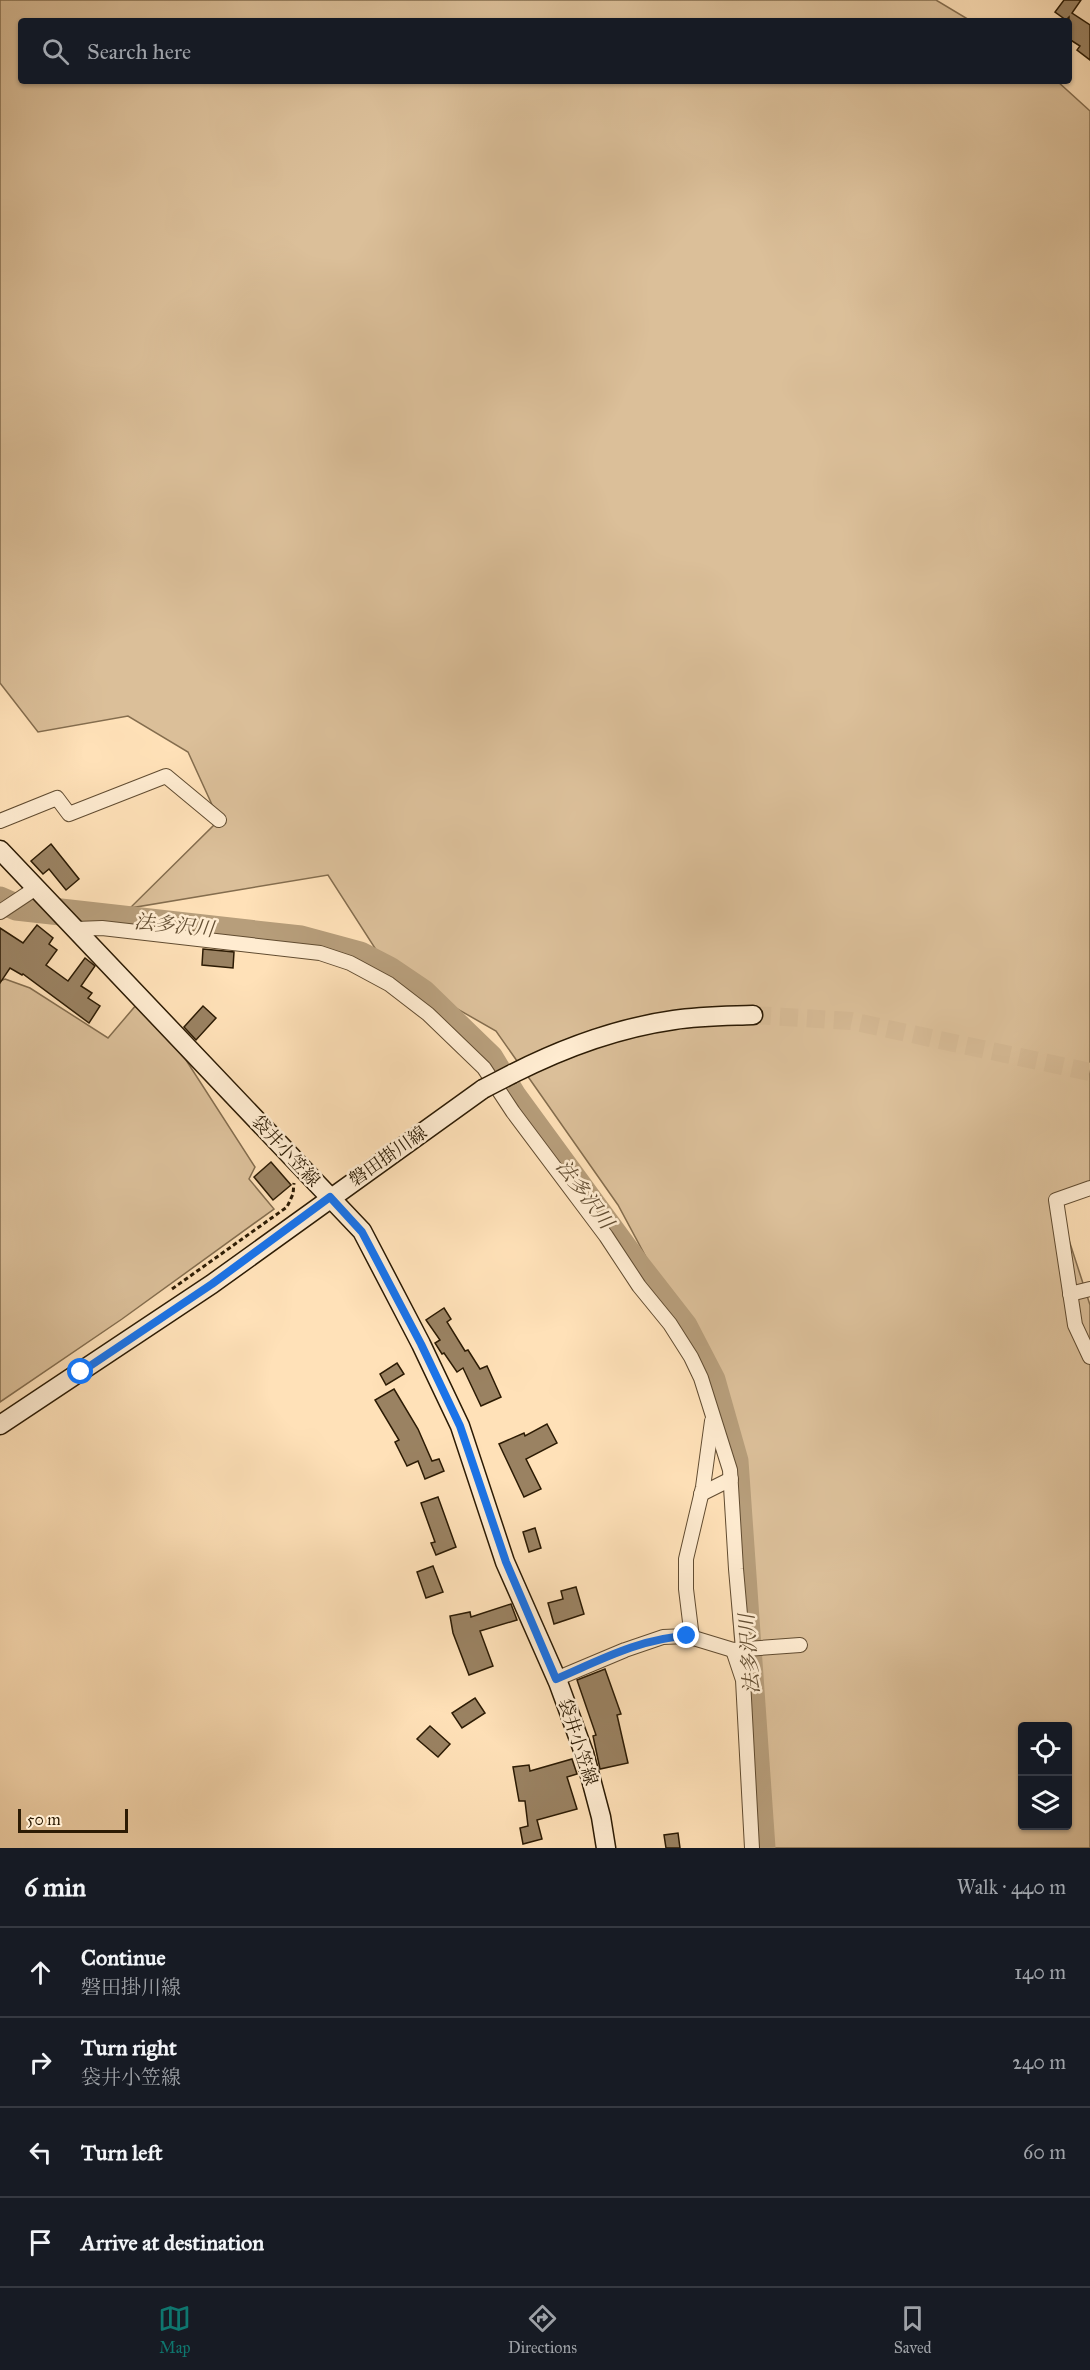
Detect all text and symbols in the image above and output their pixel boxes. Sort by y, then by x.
search box [18,18,1072,84]
icon: search [39,35,72,68]
text: Search here [87,38,191,65]
water label: 法多沢川 [133,909,217,941]
street label: 袋井小笠線 [247,1111,325,1191]
street label: 磐田掛川線 [345,1121,431,1191]
water label: 法多沢川 [551,1155,620,1235]
route start [67,1358,93,1384]
water label: 法多沢川 [734,1611,764,1695]
route end [673,1622,699,1648]
street label: 袋井小笠線 [554,1696,602,1788]
map controls [1018,1722,1072,1830]
button: locate [1018,1722,1072,1776]
button: layers [1018,1776,1072,1830]
scale bar [18,1806,128,1834]
text: 50 m [27,1810,61,1829]
text: 6 min [24,1871,86,1903]
text: Walk · 440 m [957,1875,1066,1899]
text: Continue [81,1944,166,1971]
icon: ahead [24,1956,57,1989]
text: 140 m [1014,1960,1066,1984]
text: 磐田掛川線 [81,1975,181,1999]
text: Turn right [81,2034,177,2061]
icon: right [24,2046,57,2079]
text: 240 m [1012,2050,1066,2074]
text: 袋井小笠線 [81,2065,181,2089]
icon: left [24,2136,57,2169]
text: Turn left [81,2139,163,2166]
text: 60 m [1023,2140,1066,2164]
icon: arrive [24,2226,57,2259]
text: Arrive at destination [81,2229,264,2256]
tab: Map [158,2302,191,2357]
tab: Directions [508,2302,577,2357]
tab: Saved [894,2302,932,2357]

